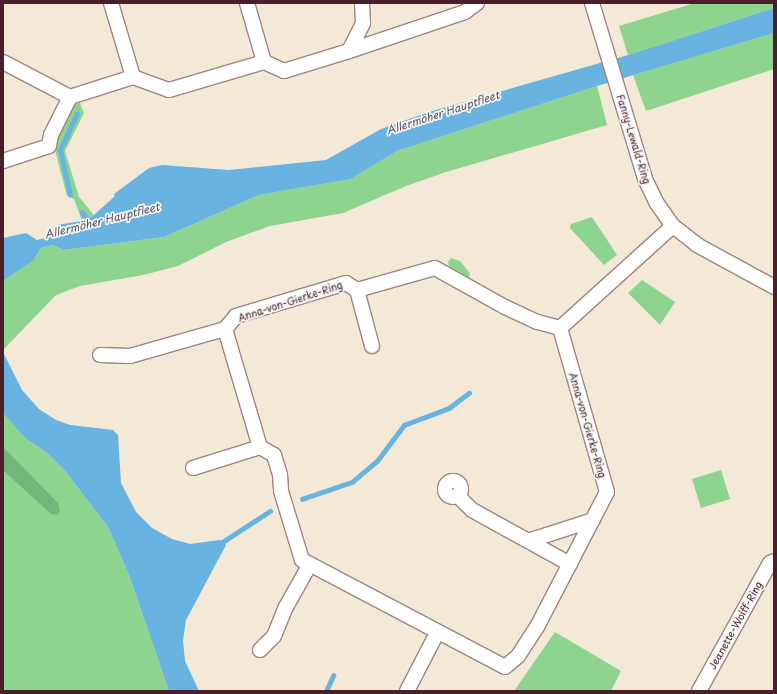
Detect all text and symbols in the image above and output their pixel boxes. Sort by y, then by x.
water label: Allermöher Hauptfleet [384,88,502,138]
street label: Fanny-Lewald-Ring [615,93,653,185]
water label: Allermöher Hauptfleet [43,200,161,242]
street label: Anna-von-Gierke-Ring [236,278,344,324]
street label: Anna-von-Gierke-Ring [567,371,609,479]
street label: Jeanette-Wolff-Ring [706,579,764,671]

